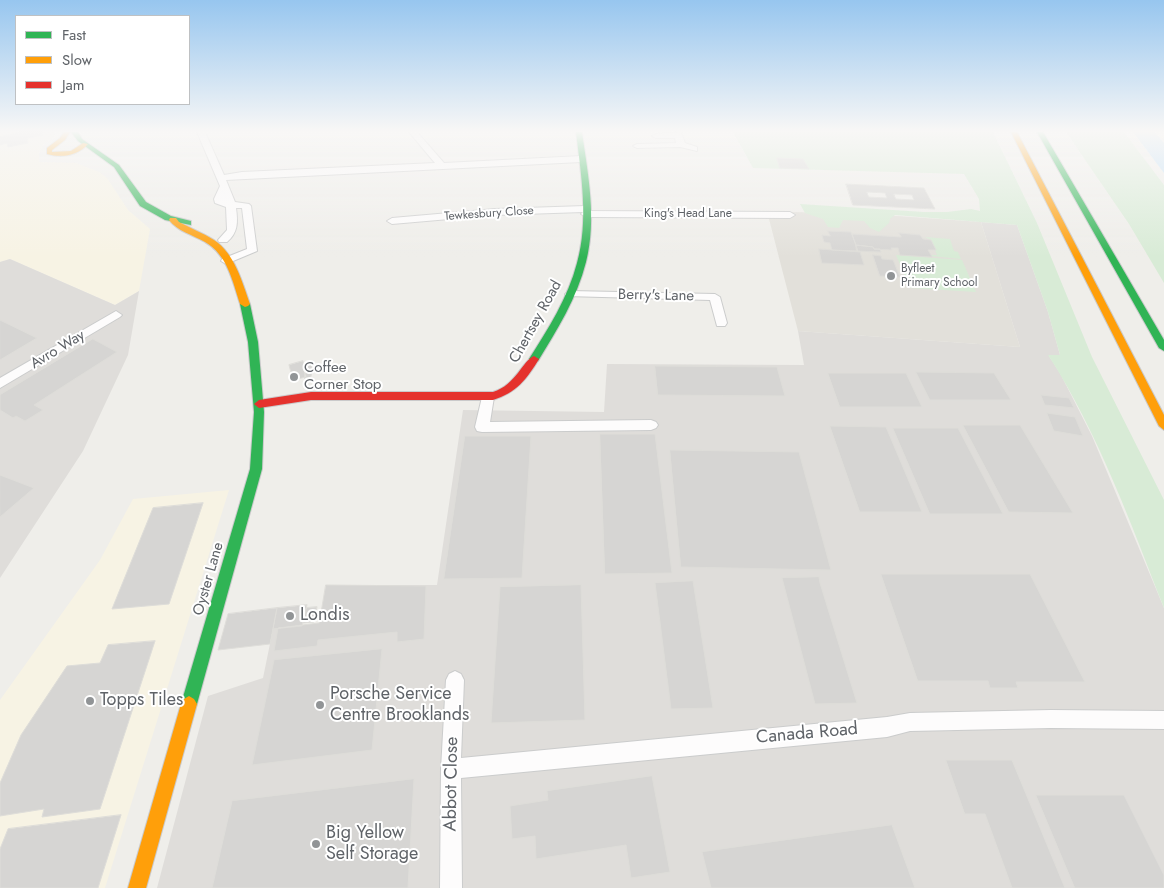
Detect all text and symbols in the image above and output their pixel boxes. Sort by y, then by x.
legend [15,15,190,105]
text: Fast [62,24,86,46]
text: Slow [62,49,92,71]
text: Jam [62,74,85,96]
street label: Tewkesbury Close [444,204,534,224]
street label: King's Head Lane [644,207,732,221]
place label: Byfleet Primary School [901,262,978,290]
marker: Byfleet Primary School [885,270,897,282]
street label: Chertsey Road [506,278,566,366]
street label: Berry's Lane [618,286,694,306]
street label: Avro Way [27,327,89,373]
place label: Coffee Corner Stop [304,359,381,394]
marker: Coffee Corner Stop [288,371,300,383]
street label: Oyster Lane [190,540,228,618]
place label: Londis [300,605,350,627]
marker: Londis [284,610,296,622]
place label: Porsche Service Centre Brooklands [330,684,469,726]
place label: Topps Tiles [100,690,183,712]
marker: Topps Tiles [84,695,96,707]
marker: Porsche Service Centre Brooklands [314,699,326,711]
street label: Canada Road [755,719,859,749]
street label: Abbot Close [440,736,464,832]
place label: Big Yellow Self Storage [326,823,418,866]
marker: Big Yellow Self Storage [310,838,322,850]

